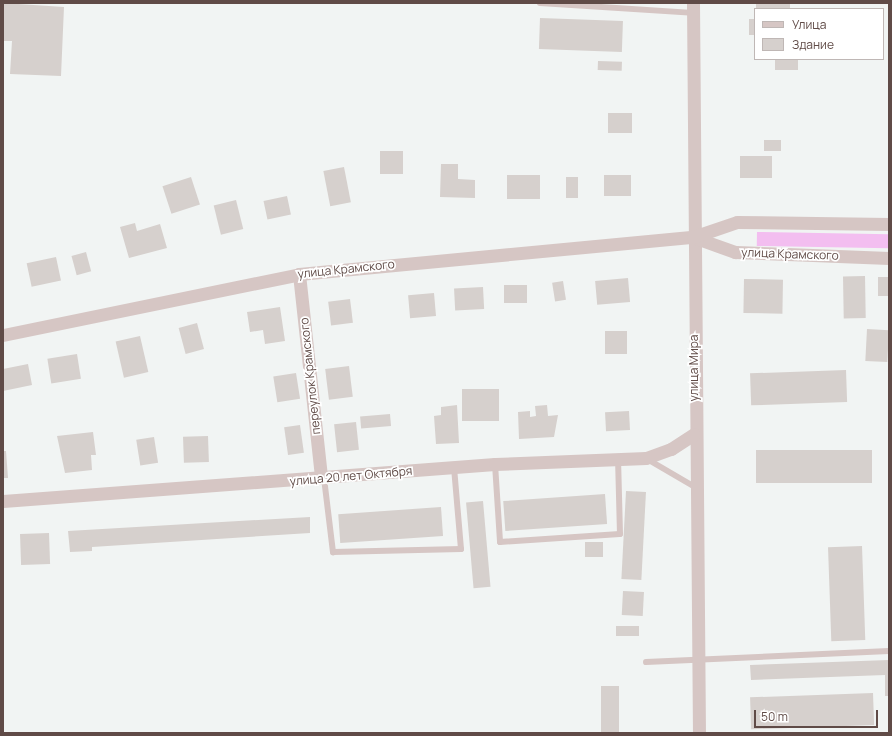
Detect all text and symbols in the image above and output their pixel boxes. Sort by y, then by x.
legend [754,8,884,60]
text: Улица [792,16,826,33]
text: Здание [792,36,834,53]
street label: улица Крамского [741,245,839,263]
street label: улица Крамского [297,257,395,281]
street label: переулок Крамского [297,317,323,435]
street label: улица Мира [687,335,701,401]
street label: улица 20 лет Октября [289,463,413,489]
scale bar [756,702,880,728]
text: 50 m [761,708,788,725]

